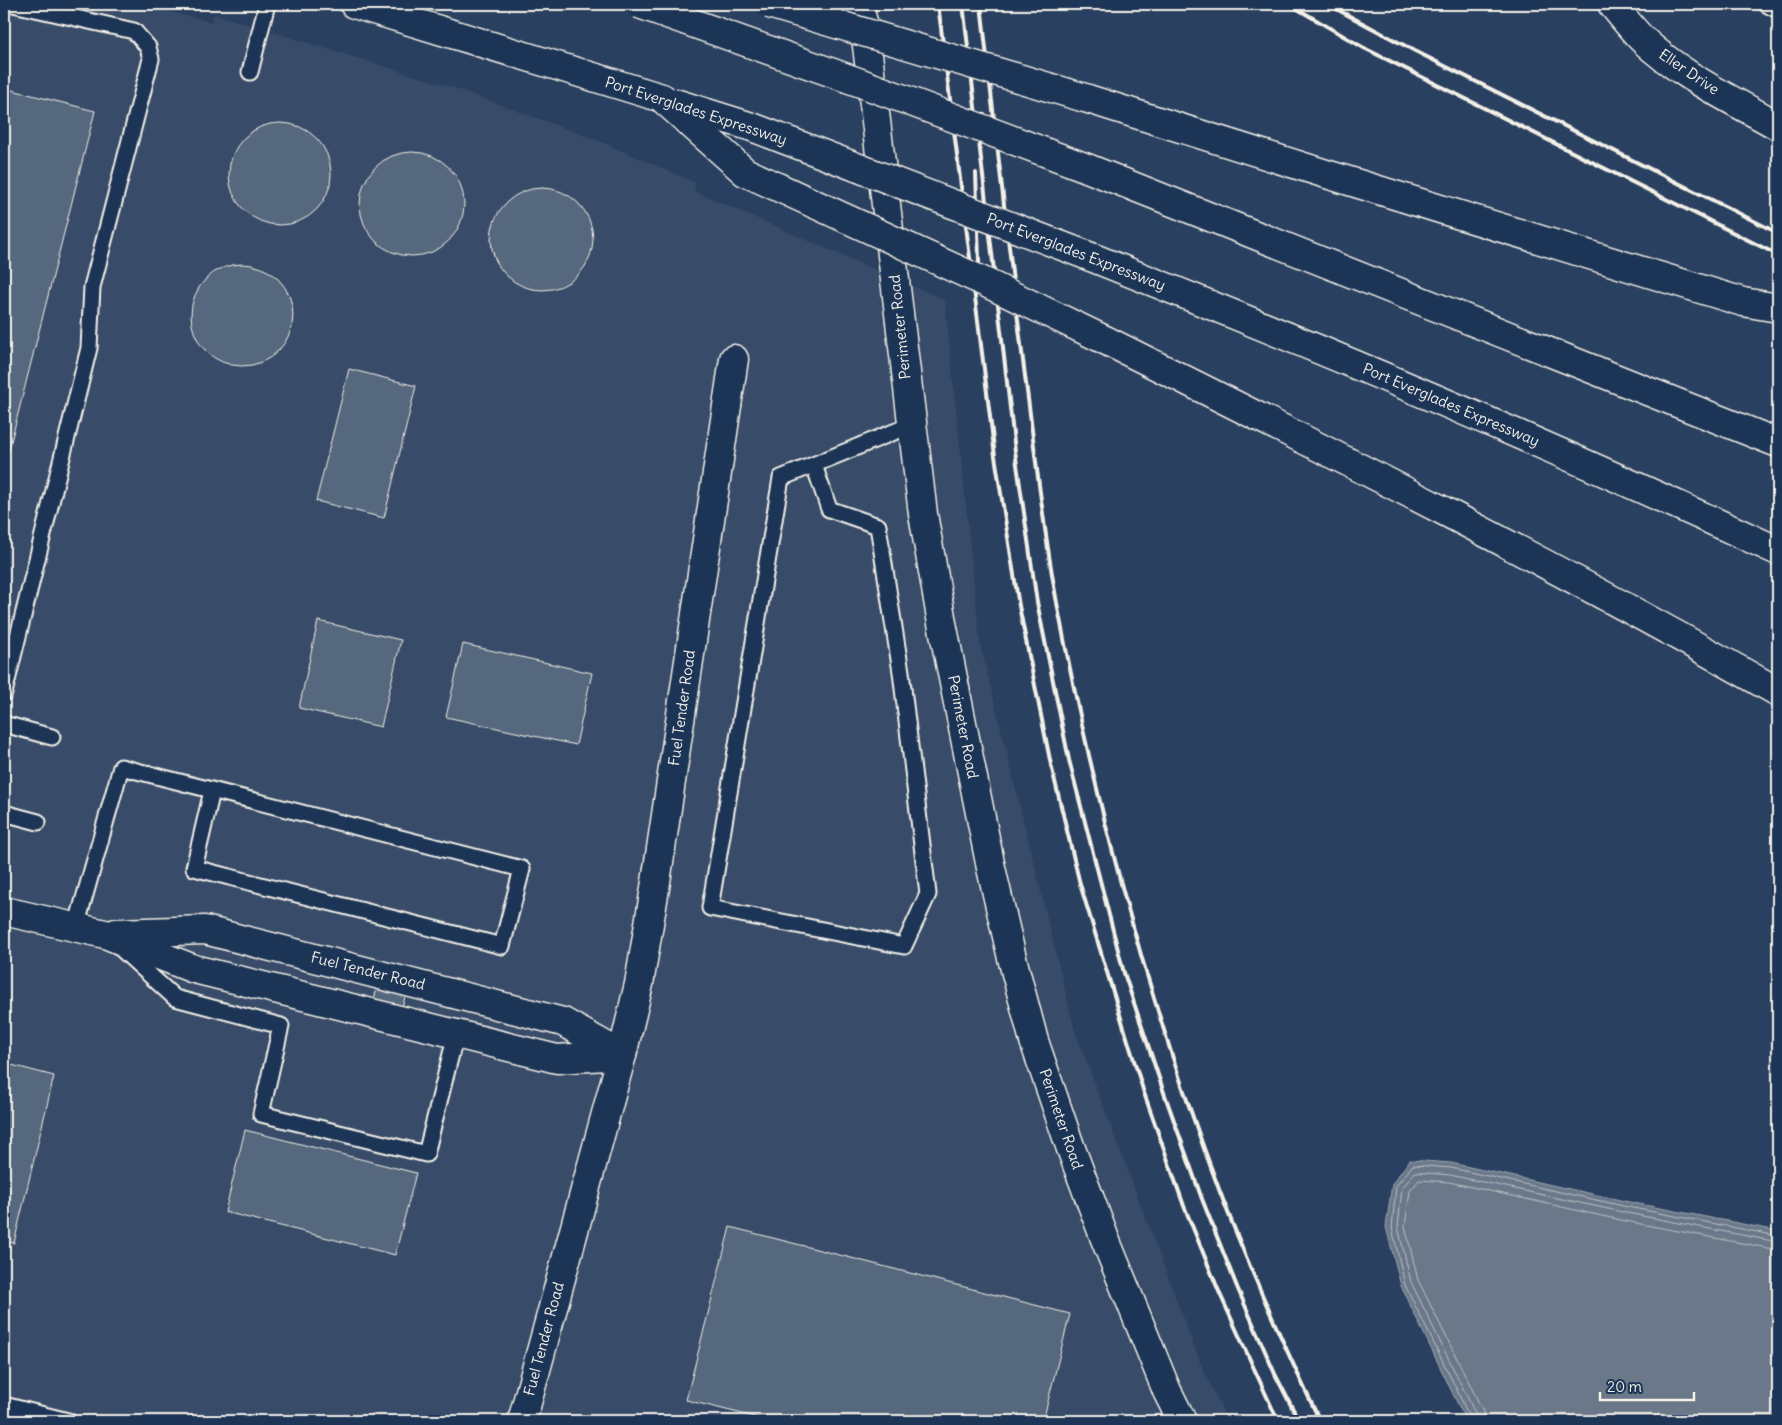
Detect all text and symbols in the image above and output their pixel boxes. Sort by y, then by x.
street label: Eller Drive [1655,44,1723,99]
street label: Port Everglades Expressway [603,72,790,149]
street label: Port Everglades Expressway [984,209,1168,294]
street label: Perimeter Road [885,274,914,380]
street label: Port Everglades Expressway [1360,359,1542,450]
street label: Fuel Tender Road [664,649,699,767]
street label: Perimeter Road [944,674,983,780]
street label: Fuel Tender Road [309,947,427,994]
street label: Perimeter Road [1035,1066,1088,1172]
street label: Fuel Tender Road [519,1280,568,1398]
scale bar [1600,1370,1693,1402]
text: 20 m [1607,1377,1642,1396]

